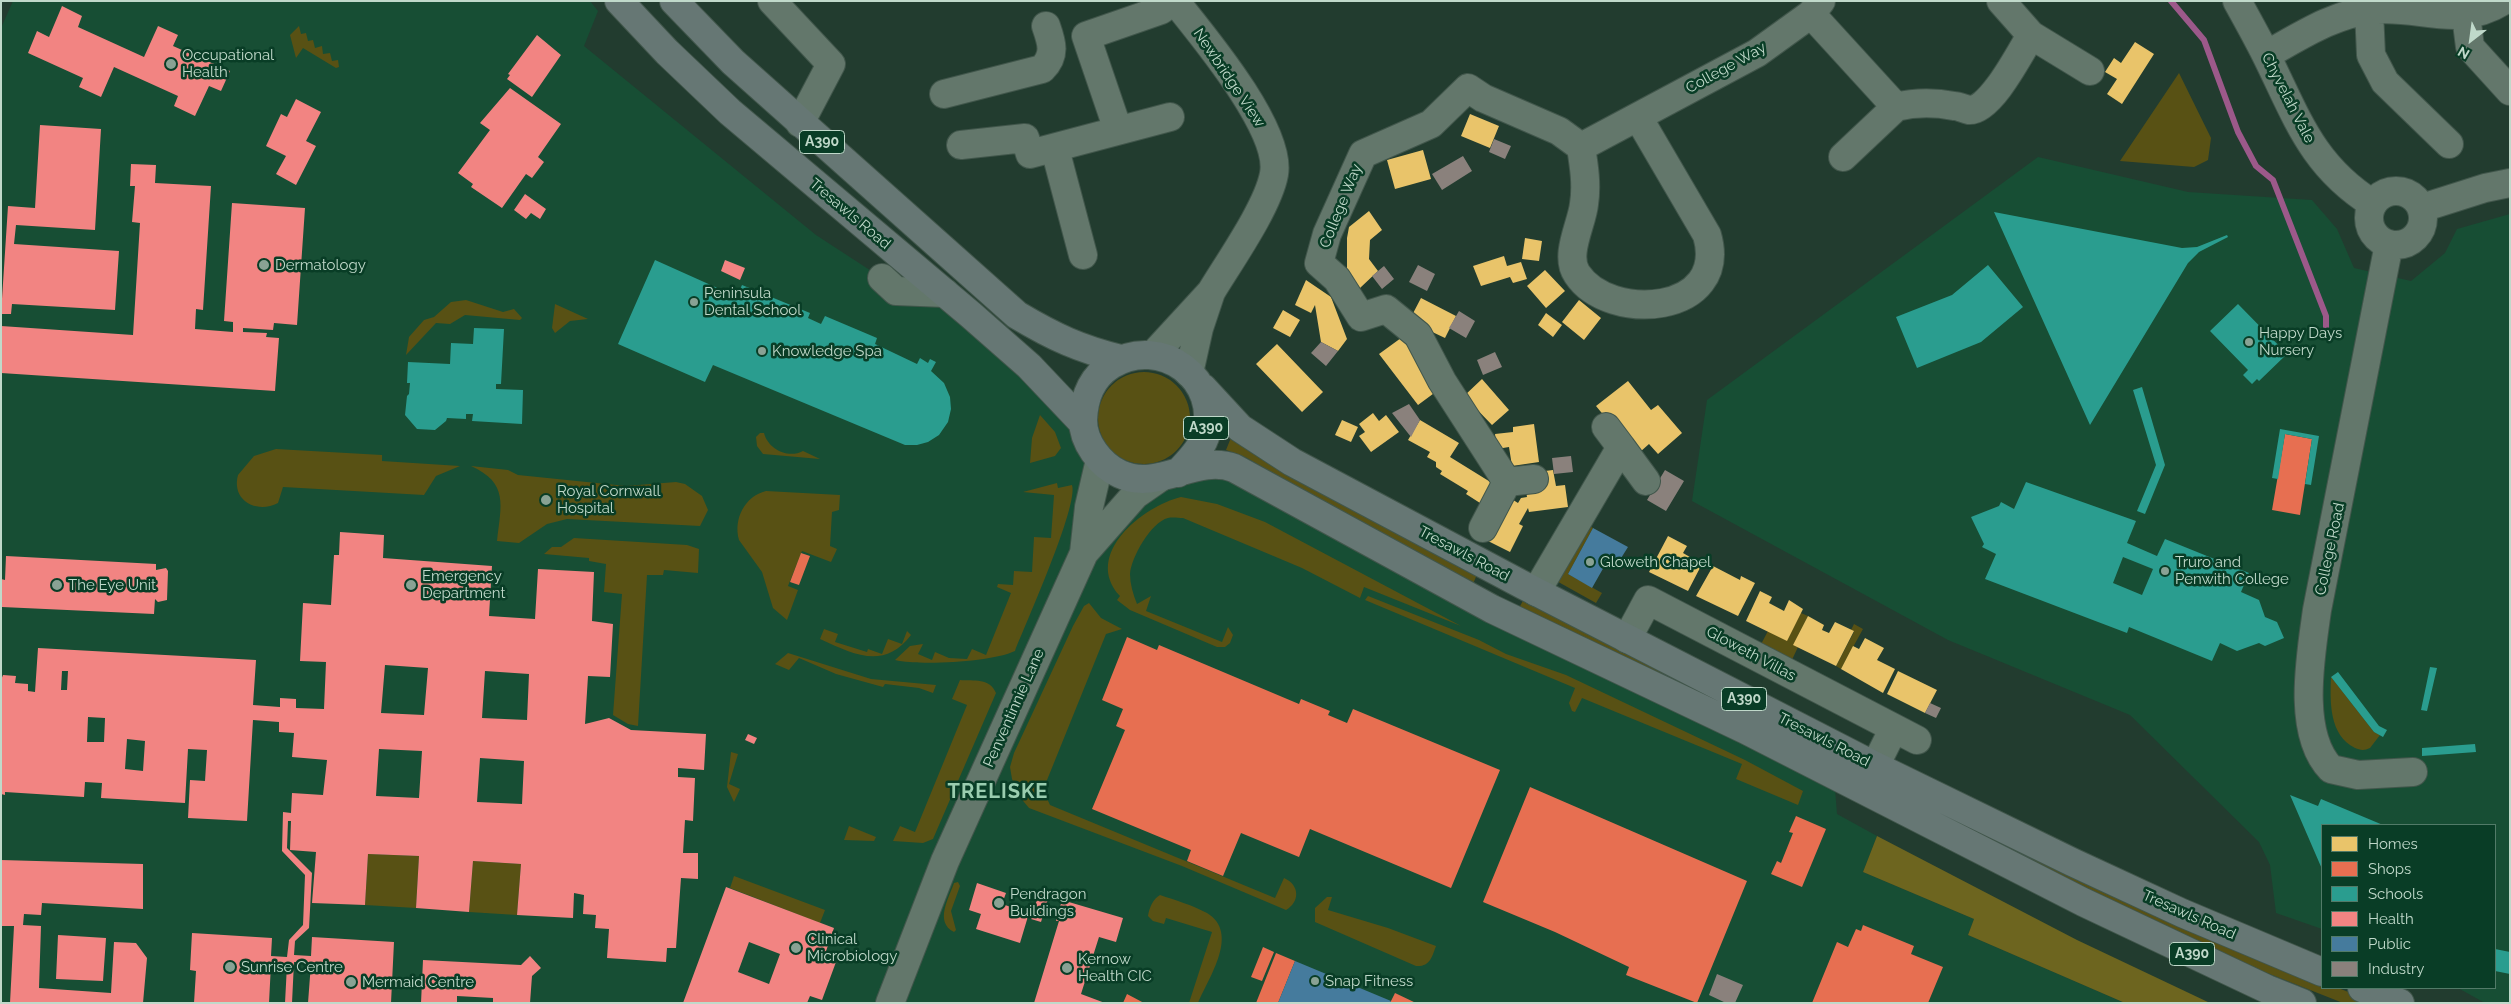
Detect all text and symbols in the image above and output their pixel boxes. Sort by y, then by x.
north arrow [2446,15,2496,65]
street label: Newbridge View [1189,25,1269,131]
street label: College Way [1683,39,1769,97]
text: N [2455,43,2472,63]
place label: Occupational Health [182,46,274,81]
street label: Chyvelah Vale [2258,50,2318,146]
marker: Occupational Health [164,57,178,71]
road number: A390 [800,130,844,154]
street label: College Way [1316,161,1366,251]
street label: Tresawls Road [806,175,894,253]
place label: Dermatology [275,256,366,274]
marker: Dermatology [257,258,271,272]
place label: Peninsula Dental School [704,284,801,319]
marker: Peninsula Dental School [688,296,700,308]
place label: Happy Days Nursery [2259,324,2342,359]
marker: Happy Days Nursery [2243,336,2255,348]
place label: Knowledge Spa [772,342,882,360]
marker: Knowledge Spa [756,345,768,357]
road number: A390 [1184,416,1228,439]
place label: Royal Cornwall Hospital [557,482,661,517]
marker: Royal Cornwall Hospital [539,493,553,507]
street label: College Road [2311,501,2349,597]
street label: Tresawls Road [1416,523,1512,585]
place label: Gloweth Chapel [1600,553,1711,571]
place label: Truro and Penwith College [2175,553,2289,588]
marker: Gloweth Chapel [1584,556,1596,568]
marker: Truro and Penwith College [2159,565,2171,577]
place label: Emergency Department [422,567,506,602]
place label: The Eye Unit [68,576,156,594]
marker: The Eye Unit [50,578,64,592]
marker: Emergency Department [404,578,418,592]
street label: Gloweth Villas [1703,623,1799,685]
street label: Penventinnie Lane [980,646,1048,770]
road number: A390 [1722,688,1766,711]
street label: Tresawls Road [1775,709,1873,771]
district label: TRELISKE [947,780,1049,804]
legend [2321,824,2496,989]
text: Homes [2368,835,2418,853]
text: Shops [2368,860,2411,878]
place label: Pendragon Buildings [1010,885,1086,920]
text: Schools [2368,885,2423,903]
street label: Tresawls Road [2140,886,2238,944]
marker: Pendragon Buildings [992,896,1006,910]
text: Health [2368,910,2414,928]
place label: Clinical Microbiology [807,930,897,965]
text: Public [2368,935,2411,953]
marker: Clinical Microbiology [789,941,803,955]
road number: A390 [2170,942,2214,966]
place label: Kernow Health CIC [1078,950,1152,985]
place label: Sunrise Centre [241,958,343,976]
marker: Sunrise Centre [223,960,237,974]
text: Industry [2368,960,2424,978]
marker: Kernow Health CIC [1060,961,1074,975]
place label: Snap Fitness [1325,972,1413,990]
place label: Mermaid Centre [362,973,474,991]
marker: Mermaid Centre [344,975,358,989]
marker: Snap Fitness [1309,975,1321,987]

